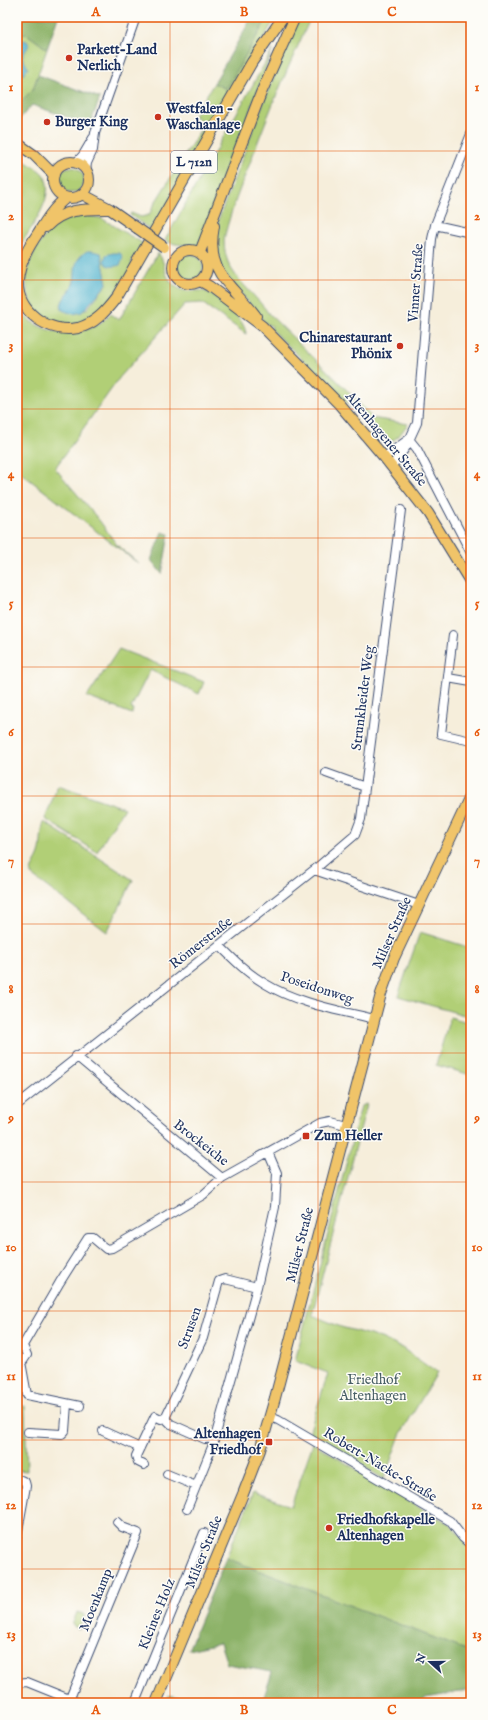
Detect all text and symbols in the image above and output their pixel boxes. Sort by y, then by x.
text: A [91,4,102,21]
text: B [240,4,249,21]
text: C [387,4,397,21]
place label: Parkett-Land Nerlich [76,41,158,75]
marker: Parkett-Land Nerlich [64,53,74,63]
text: 1 [9,79,14,96]
text: 1 [475,79,480,96]
place label: Westfalen - Waschanlage [165,100,241,134]
marker: Westfalen - Waschanlage [153,112,163,122]
place label: Burger King [55,113,129,131]
marker: Burger King [42,117,52,127]
road number: L 712n [171,151,217,173]
text: 2 [8,208,14,225]
text: 2 [474,208,480,225]
street label: Vinner Straße [404,242,428,324]
place label: Chinarestaurant Phönix [299,329,392,363]
text: 3 [9,337,14,354]
text: 3 [475,337,480,354]
marker: Chinarestaurant Phönix [395,341,405,351]
street label: Altenhagener Straße [340,387,431,491]
text: 4 [8,466,15,483]
text: 4 [474,466,481,483]
text: 5 [9,595,14,612]
text: 5 [475,595,480,612]
street label: Strunkheider Weg [348,644,378,752]
text: 6 [8,724,14,741]
text: 6 [474,724,480,741]
text: 7 [8,853,14,870]
text: 7 [474,853,480,870]
street label: Milser Straße [368,894,416,972]
street label: Römerstraße [166,912,237,973]
street label: Poseidonweg [278,968,356,1008]
text: 8 [8,981,14,998]
text: 8 [474,981,480,998]
text: 9 [7,1110,14,1127]
text: 9 [473,1110,480,1127]
street label: Brockeiche [170,1116,233,1171]
place label: Zum Heller [314,1127,383,1145]
marker: Zum Heller [301,1131,311,1141]
street label: Milser Straße [282,1205,318,1285]
text: 10 [5,1239,17,1256]
text: 10 [471,1239,483,1256]
street label: Strusen [174,1304,206,1351]
text: 11 [6,1368,16,1385]
text: 11 [472,1368,482,1385]
park label: Friedhof Altenhagen [339,1371,407,1405]
street label: Robert-Nacke-Straße [320,1424,441,1506]
place label: Altenhagen Friedhof [193,1425,264,1459]
marker: Altenhagen Friedhof [264,1437,274,1447]
text: 12 [6,1497,16,1514]
text: 12 [472,1497,482,1514]
place label: Friedhofskapelle Altenhagen [336,1511,435,1545]
street label: Milser Straße [181,1512,227,1591]
marker: Friedhofskapelle Altenhagen [324,1523,334,1533]
street label: Moenkamp [75,1565,117,1634]
street label: Kleines Holz [135,1575,180,1652]
text: 13 [6,1626,16,1643]
text: 13 [472,1626,482,1643]
north arrow [410,1642,450,1682]
text: N [413,1651,430,1667]
text: A [91,1702,102,1719]
text: B [240,1702,249,1719]
text: C [387,1702,397,1719]

